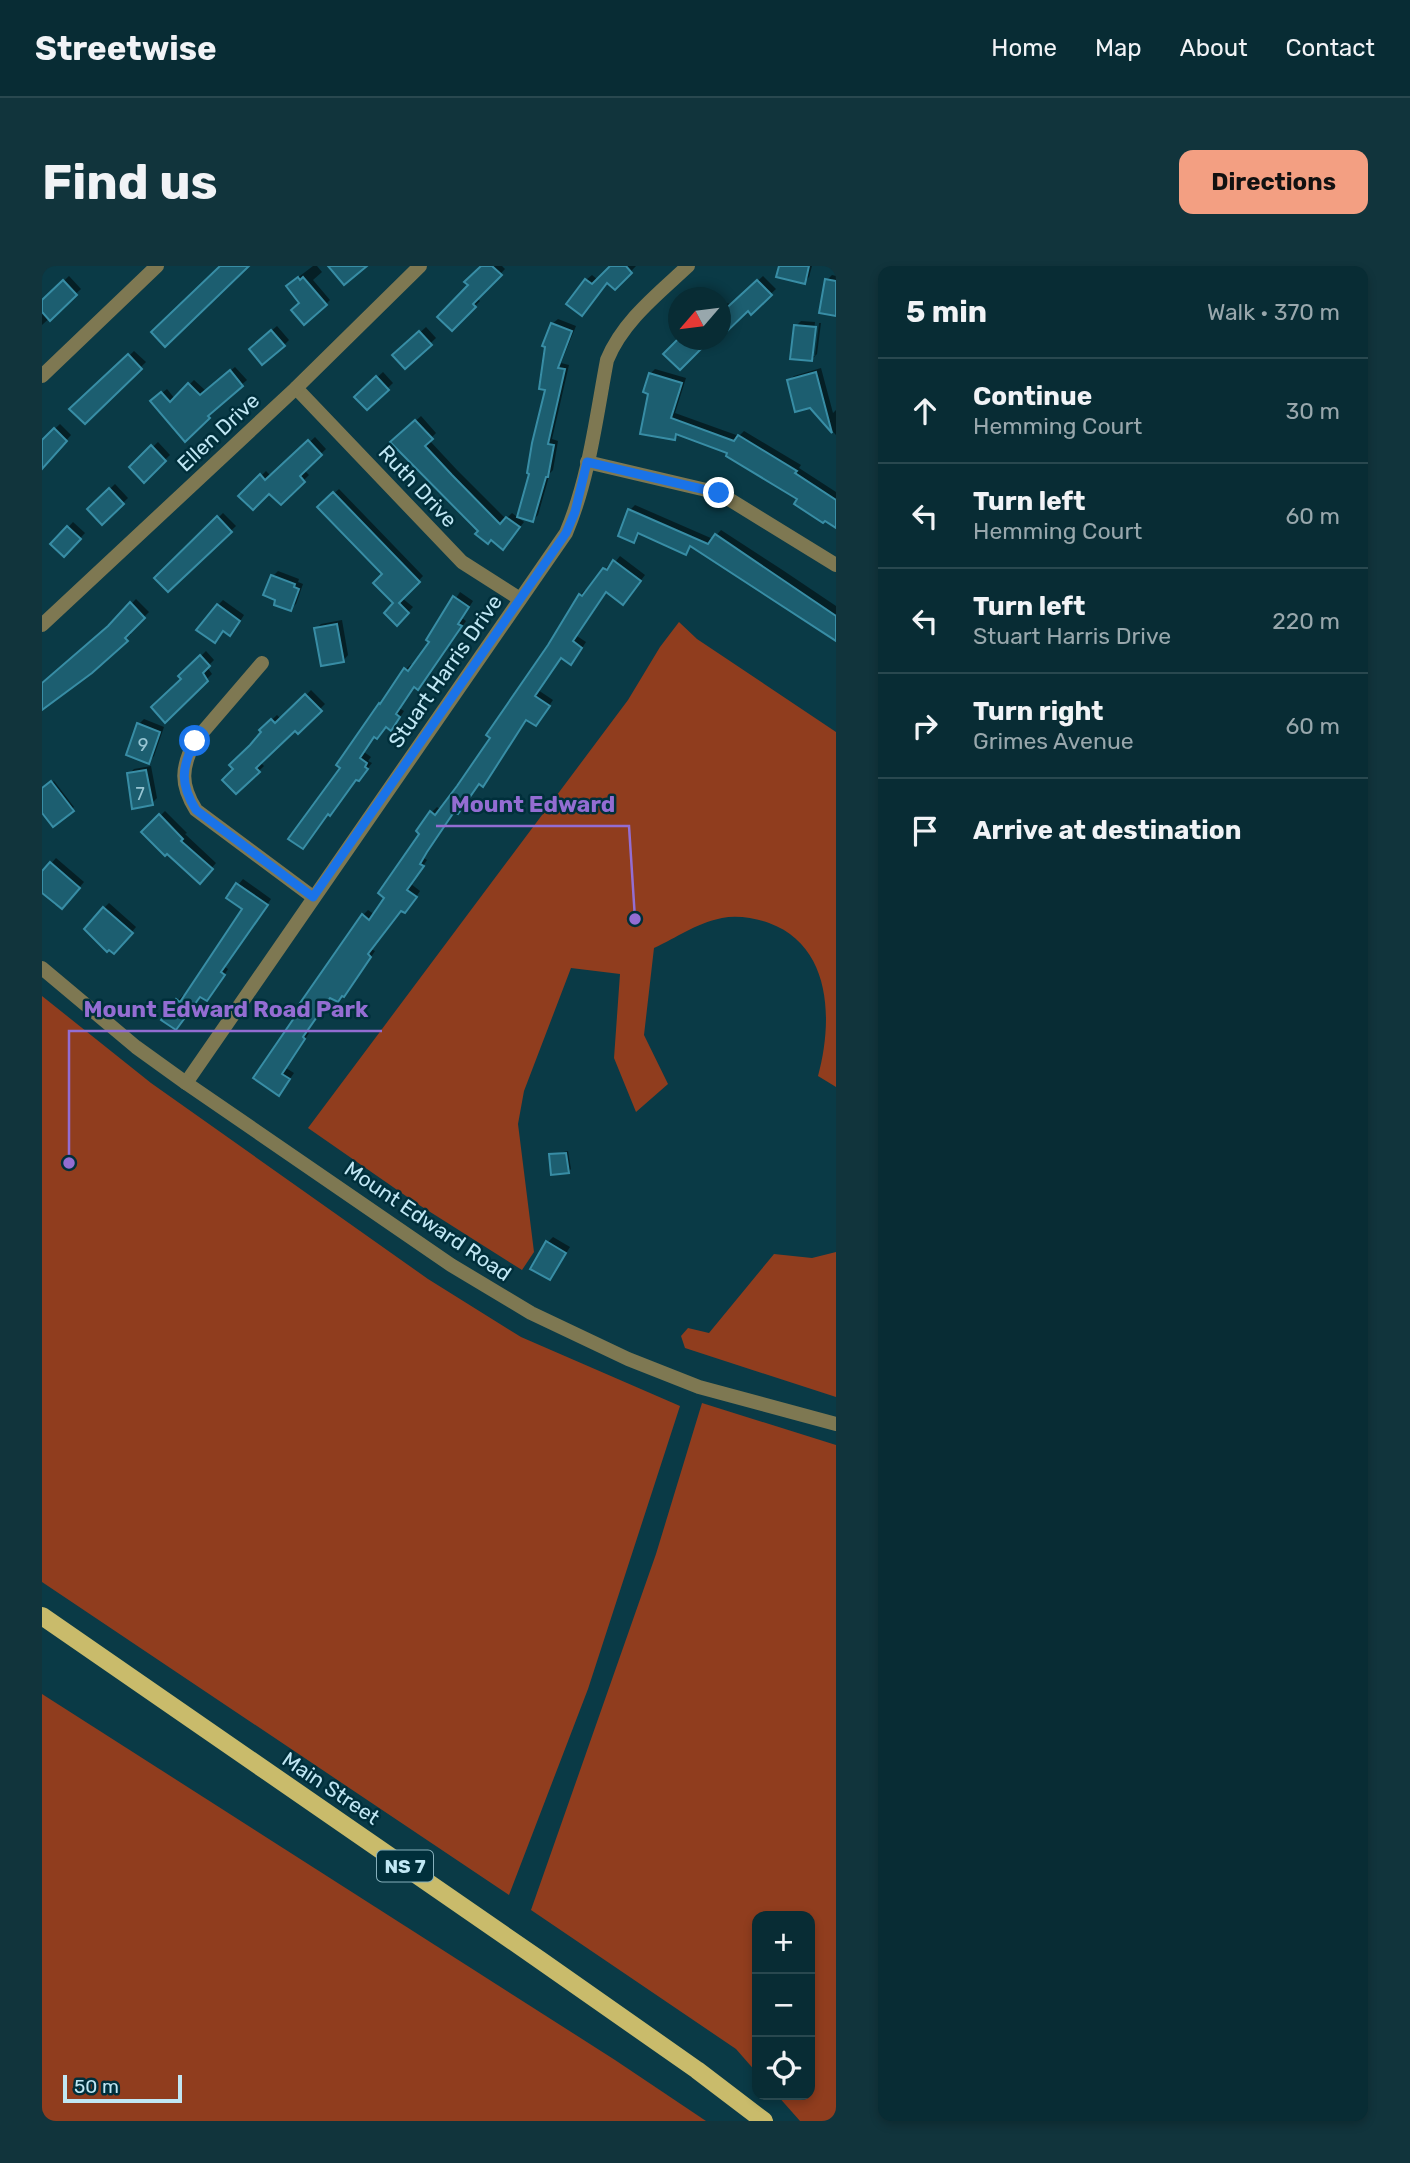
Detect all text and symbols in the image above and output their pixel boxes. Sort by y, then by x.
text: Streetwise [35,29,217,68]
text: Home [991,34,1057,62]
text: Map [1095,34,1142,62]
text: About [1180,34,1248,62]
text: Contact [1286,34,1375,62]
button: Directions [1179,150,1368,214]
text: Find us [42,153,218,211]
north arrow [668,287,731,350]
text: 5 min [906,294,987,330]
text: Walk · 370 m [1207,298,1340,326]
text: Continue [973,381,1092,412]
street label: Ellen Drive [172,388,264,476]
icon: ahead [906,392,944,430]
text: 30 m [1285,397,1340,425]
text: Hemming Court [973,412,1142,440]
street label: Ruth Drive [374,440,462,532]
route end [703,477,734,508]
text: Turn left [973,486,1085,517]
icon: left [906,497,944,535]
text: 60 m [1285,502,1340,530]
text: Hemming Court [973,517,1142,545]
street label: Stuart Harris Drive [383,590,507,752]
text: Turn left [973,591,1085,622]
icon: left [906,602,944,640]
text: 220 m [1272,607,1340,635]
text: Stuart Harris Drive [973,622,1171,650]
text: Turn right [973,696,1103,727]
icon: right [906,707,944,745]
text: 60 m [1285,712,1340,740]
route start [179,725,210,756]
text: Grimes Avenue [973,727,1134,755]
house number: 9 [138,734,148,756]
callout: Mount Edward [436,782,629,826]
house number: 7 [135,783,145,805]
text: Mount Edward [451,790,615,818]
icon: arrive [906,812,944,850]
text: Arrive at destination [973,815,1241,846]
callout: Mount Edward Road Park [69,987,382,1031]
text: Mount Edward Road Park [84,995,369,1023]
street label: Mount Edward Road [340,1156,516,1286]
street label: Main Street [278,1746,384,1830]
road number: NS 7 [377,1850,433,1882]
map controls [752,1911,815,2100]
button: + [752,1911,815,1974]
button: − [752,1974,815,2037]
button: locate [752,2037,815,2100]
scale bar [63,2072,182,2104]
text: 50 m [74,2075,119,2098]

